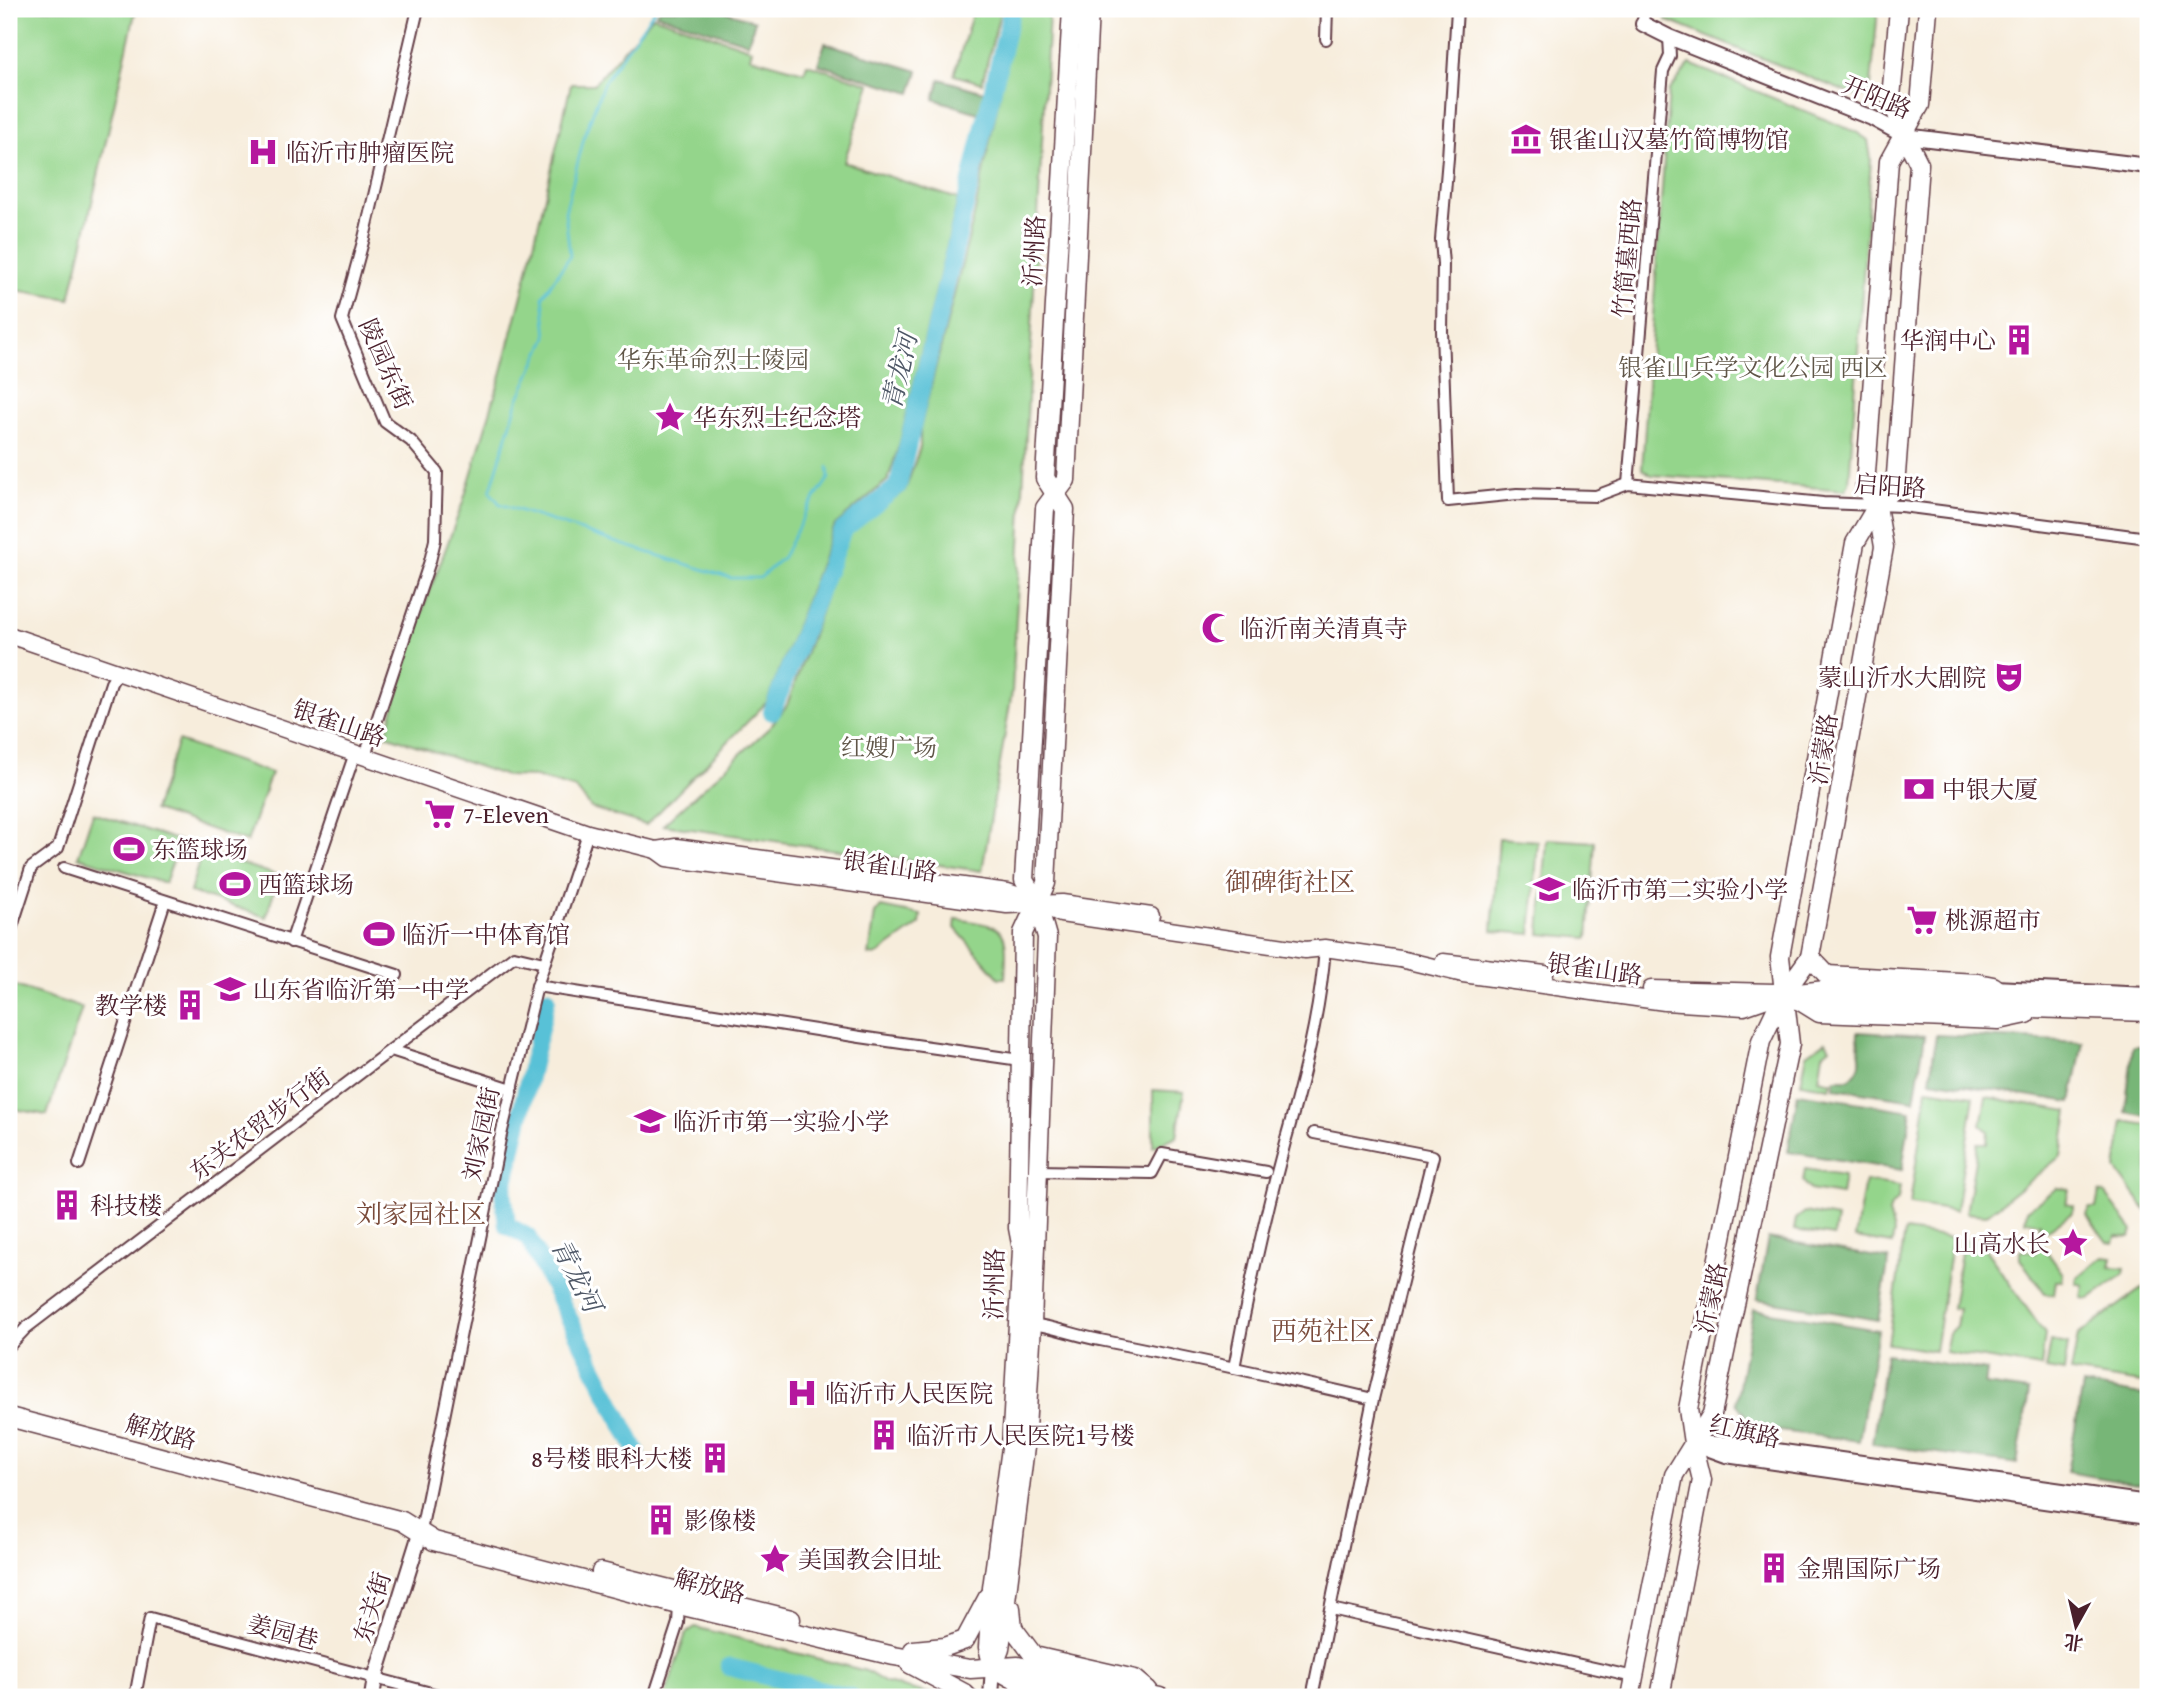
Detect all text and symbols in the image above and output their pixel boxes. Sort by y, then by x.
street label: 开阳路 [1837,67,1917,127]
museum icon: 银雀山汉墓竹简博物馆 [1509,122,1543,156]
place label: 银雀山汉墓竹简博物馆 [1549,122,1789,157]
hospital icon: 临沂市肿瘤医院 [246,135,280,169]
place label: 临沂市肿瘤医院 [286,135,454,170]
street label: 竹简墓西路 [1604,197,1650,319]
street label: 沂州路 [1015,214,1053,288]
street label: 陵园东街 [350,313,422,415]
place label: 华润中心 [1900,323,1996,358]
building icon: 华润中心 [2002,323,2036,357]
water label: 青龙河 [871,325,928,413]
park label: 华东革命烈士陵园 [617,342,809,377]
park label: 银雀山兵学文化公园 西区 [1618,350,1888,385]
place icon: 华东烈士纪念塔 [653,400,687,434]
place label: 华东烈士纪念塔 [693,400,861,435]
street label: 启阳路 [1853,466,1927,506]
mosque icon: 临沂南关清真寺 [1200,611,1234,645]
place label: 临沂南关清真寺 [1240,611,1408,646]
place label: 蒙山沂水大剧院 [1818,660,1986,695]
theatre icon: 蒙山沂水大剧院 [1992,660,2026,694]
street label: 银雀山路 [288,691,390,755]
street label: 沂蒙路 [1800,711,1846,787]
park label: 红嫂广场 [841,730,937,765]
bank icon: 中银大厦 [1902,772,1936,806]
place label: 中银大厦 [1942,772,2038,807]
supermarket icon: 7-Eleven [423,797,457,831]
place label: 7-Eleven [463,797,550,832]
sports icon: 东篮球场 [112,832,146,866]
place label: 东篮球场 [152,832,248,867]
street label: 银雀山路 [840,842,940,890]
district label: 御碑街社区 [1225,862,1355,901]
sports icon: 西篮球场 [218,867,252,901]
place label: 西篮球场 [258,867,354,902]
school or university icon: 临沂市第二实验小学 [1532,872,1566,906]
place label: 临沂市第二实验小学 [1572,872,1788,907]
supermarket icon: 桃源超市 [1905,903,1939,937]
place label: 桃源超市 [1945,903,2041,938]
sports icon: 临沂一中体育馆 [362,917,396,951]
place label: 临沂一中体育馆 [402,917,570,952]
street label: 银雀山路 [1545,945,1645,993]
school or university icon: 山东省临沂第一中学 [213,972,247,1006]
place label: 山东省临沂第一中学 [253,972,469,1007]
place label: 教学楼 [95,988,167,1023]
building icon: 教学楼 [173,988,207,1022]
street label: 东关农贸步行街 [182,1059,338,1189]
street label: 刘家园街 [454,1083,508,1185]
school or university icon: 临沂市第一实验小学 [633,1104,667,1138]
place label: 临沂市第一实验小学 [673,1104,889,1139]
building icon: 科技楼 [50,1188,84,1222]
place label: 科技楼 [90,1188,162,1223]
district label: 刘家园社区 [356,1194,486,1233]
place label: 山高水长 [1954,1226,2050,1261]
place icon: 山高水长 [2056,1226,2090,1260]
water label: 青龙河 [542,1231,614,1322]
street label: 沂州路 [976,1248,1012,1320]
street label: 沂蒙路 [1686,1259,1736,1337]
district label: 西苑社区 [1271,1311,1375,1350]
hospital icon: 临沂市人民医院 [785,1376,819,1410]
place label: 临沂市人民医院 [825,1376,993,1411]
street label: 解放路 [122,1406,200,1458]
street label: 红旗路 [1706,1406,1784,1456]
building icon: 临沂市人民医院1号楼 [867,1418,901,1452]
place label: 临沂市人民医院1号楼 [907,1418,1135,1453]
place label: 8号楼 眼科大楼 [531,1441,692,1476]
building icon: 8号楼 眼科大楼 [698,1441,732,1475]
building icon: 影像楼 [644,1503,678,1537]
place label: 影像楼 [684,1503,756,1538]
place icon: 美国教会旧址 [758,1542,792,1576]
place label: 美国教会旧址 [798,1542,942,1577]
building icon: 金鼎国际广场 [1757,1551,1791,1585]
place label: 金鼎国际广场 [1797,1551,1941,1586]
street label: 解放路 [671,1560,749,1612]
street label: 东关街 [345,1567,399,1647]
north arrow [2042,1590,2112,1660]
street label: 姜园巷 [244,1606,322,1658]
text: 北 [2062,1628,2085,1658]

